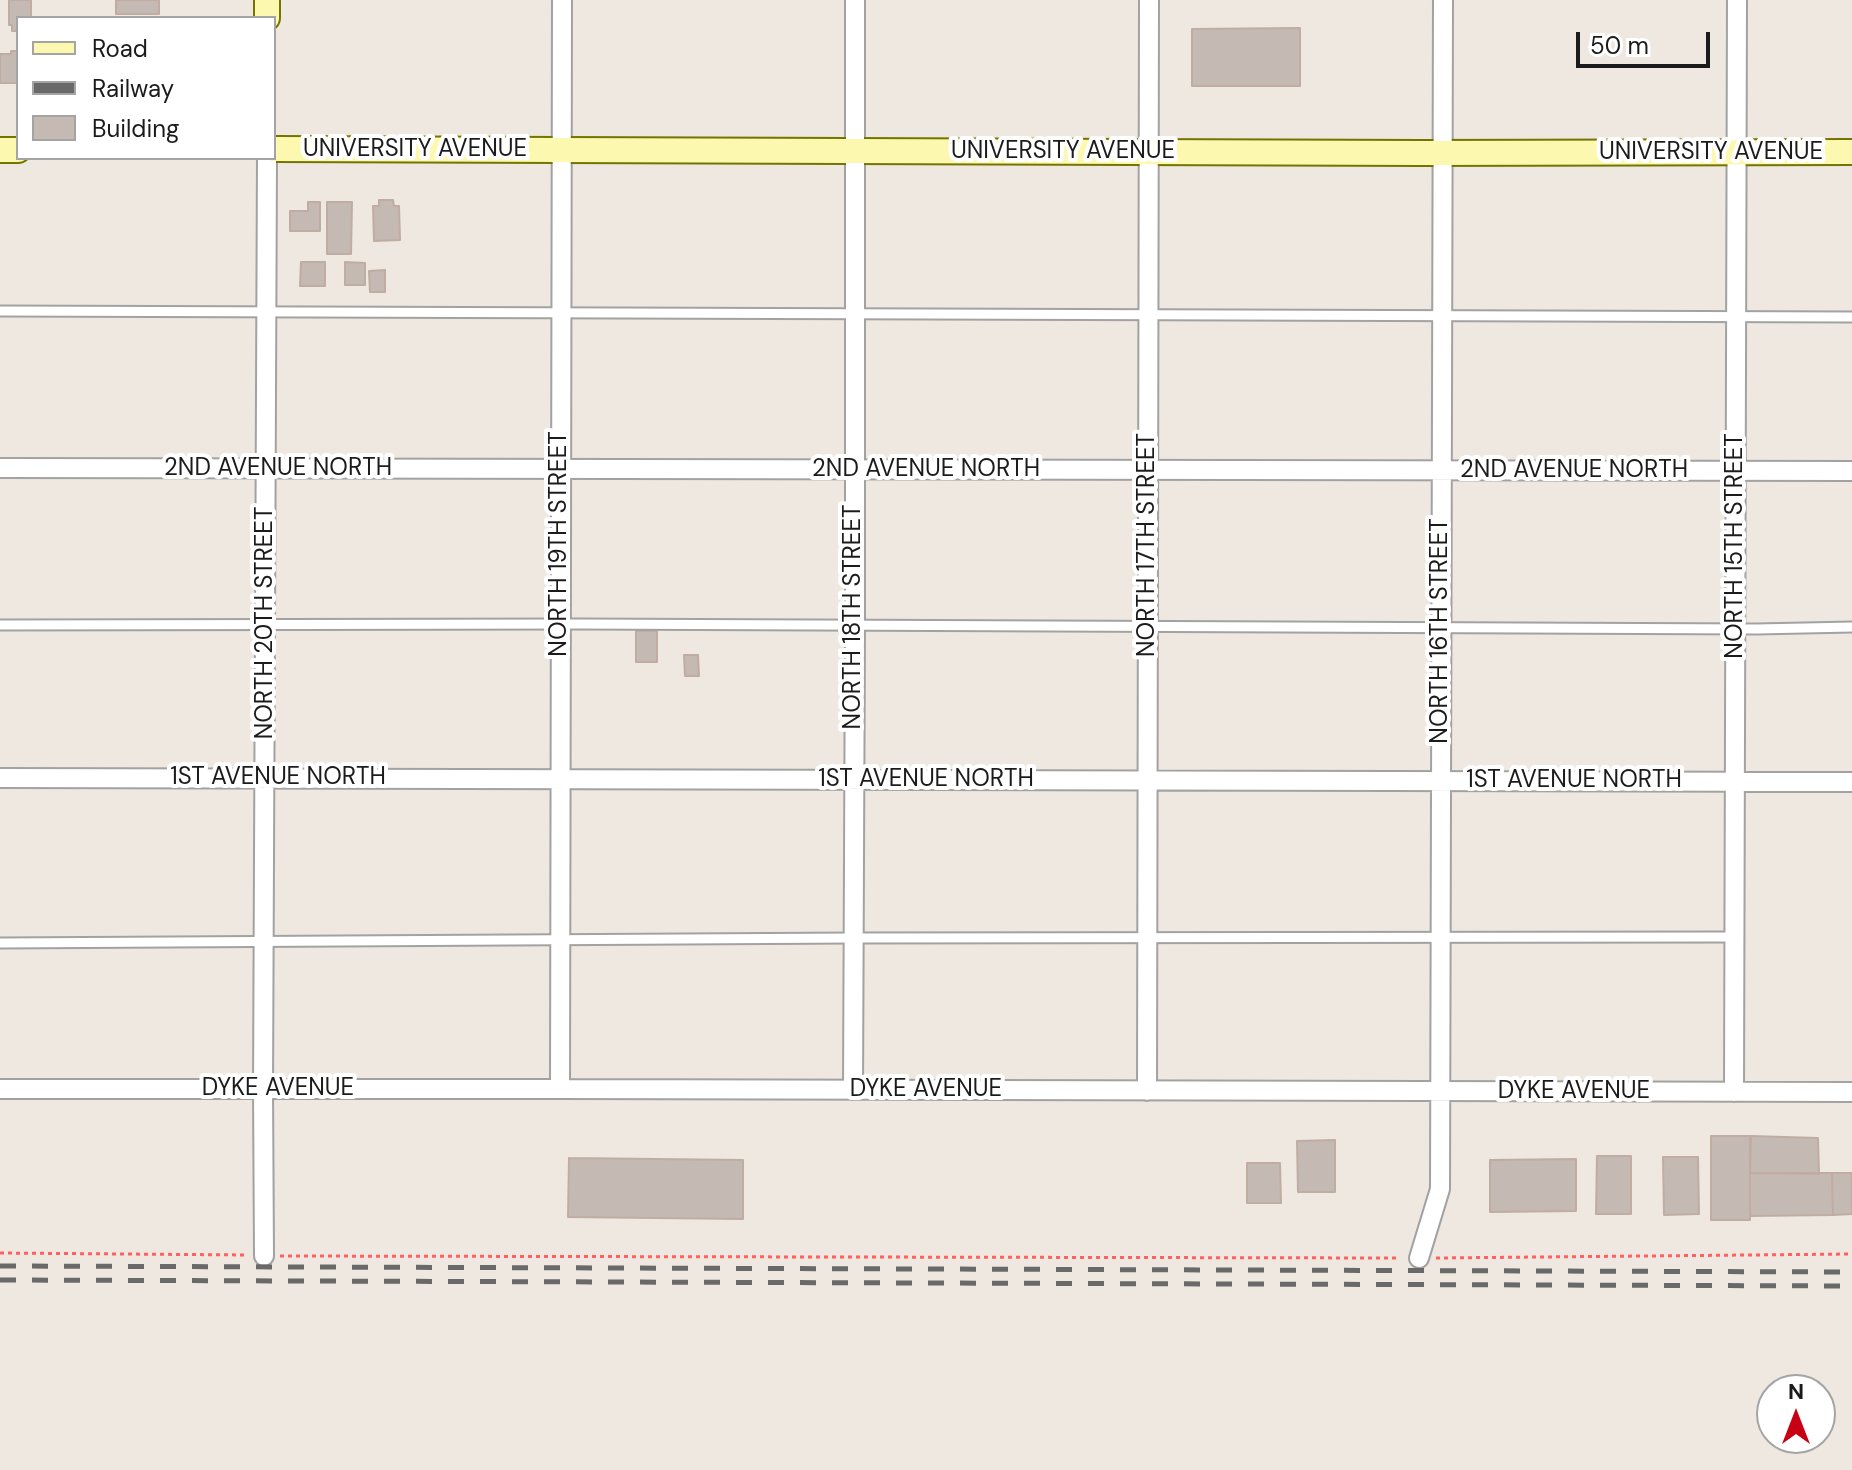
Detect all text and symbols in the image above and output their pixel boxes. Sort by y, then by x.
legend [16,16,276,160]
scale bar [1580,16,1714,66]
text: 50 m [1590,30,1649,61]
text: Road [92,33,148,64]
text: Railway [92,73,174,104]
text: Building [92,113,179,144]
street label: UNIVERSITY AVENUE [303,136,527,164]
street label: UNIVERSITY AVENUE [951,138,1175,166]
street label: UNIVERSITY AVENUE [1599,139,1823,167]
street label: NORTH 19TH STREET [546,431,574,657]
street label: NORTH 17TH STREET [1134,433,1162,657]
street label: NORTH 15TH STREET [1722,433,1750,659]
street label: 2ND AVENUE NORTH [164,455,392,483]
street label: 2ND AVENUE NORTH [812,456,1040,484]
street label: 2ND AVENUE NORTH [1460,457,1688,485]
street label: NORTH 18TH STREET [840,505,868,729]
street label: NORTH 20TH STREET [252,507,280,739]
street label: NORTH 16TH STREET [1427,518,1455,744]
street label: 1ST AVENUE NORTH [170,764,386,792]
street label: 1ST AVENUE NORTH [818,766,1034,794]
street label: 1ST AVENUE NORTH [1466,767,1682,795]
street label: DYKE AVENUE [202,1075,354,1103]
street label: DYKE AVENUE [850,1076,1002,1104]
street label: DYKE AVENUE [1498,1078,1650,1106]
north arrow [1756,1374,1836,1454]
text: N [1788,1377,1804,1406]

